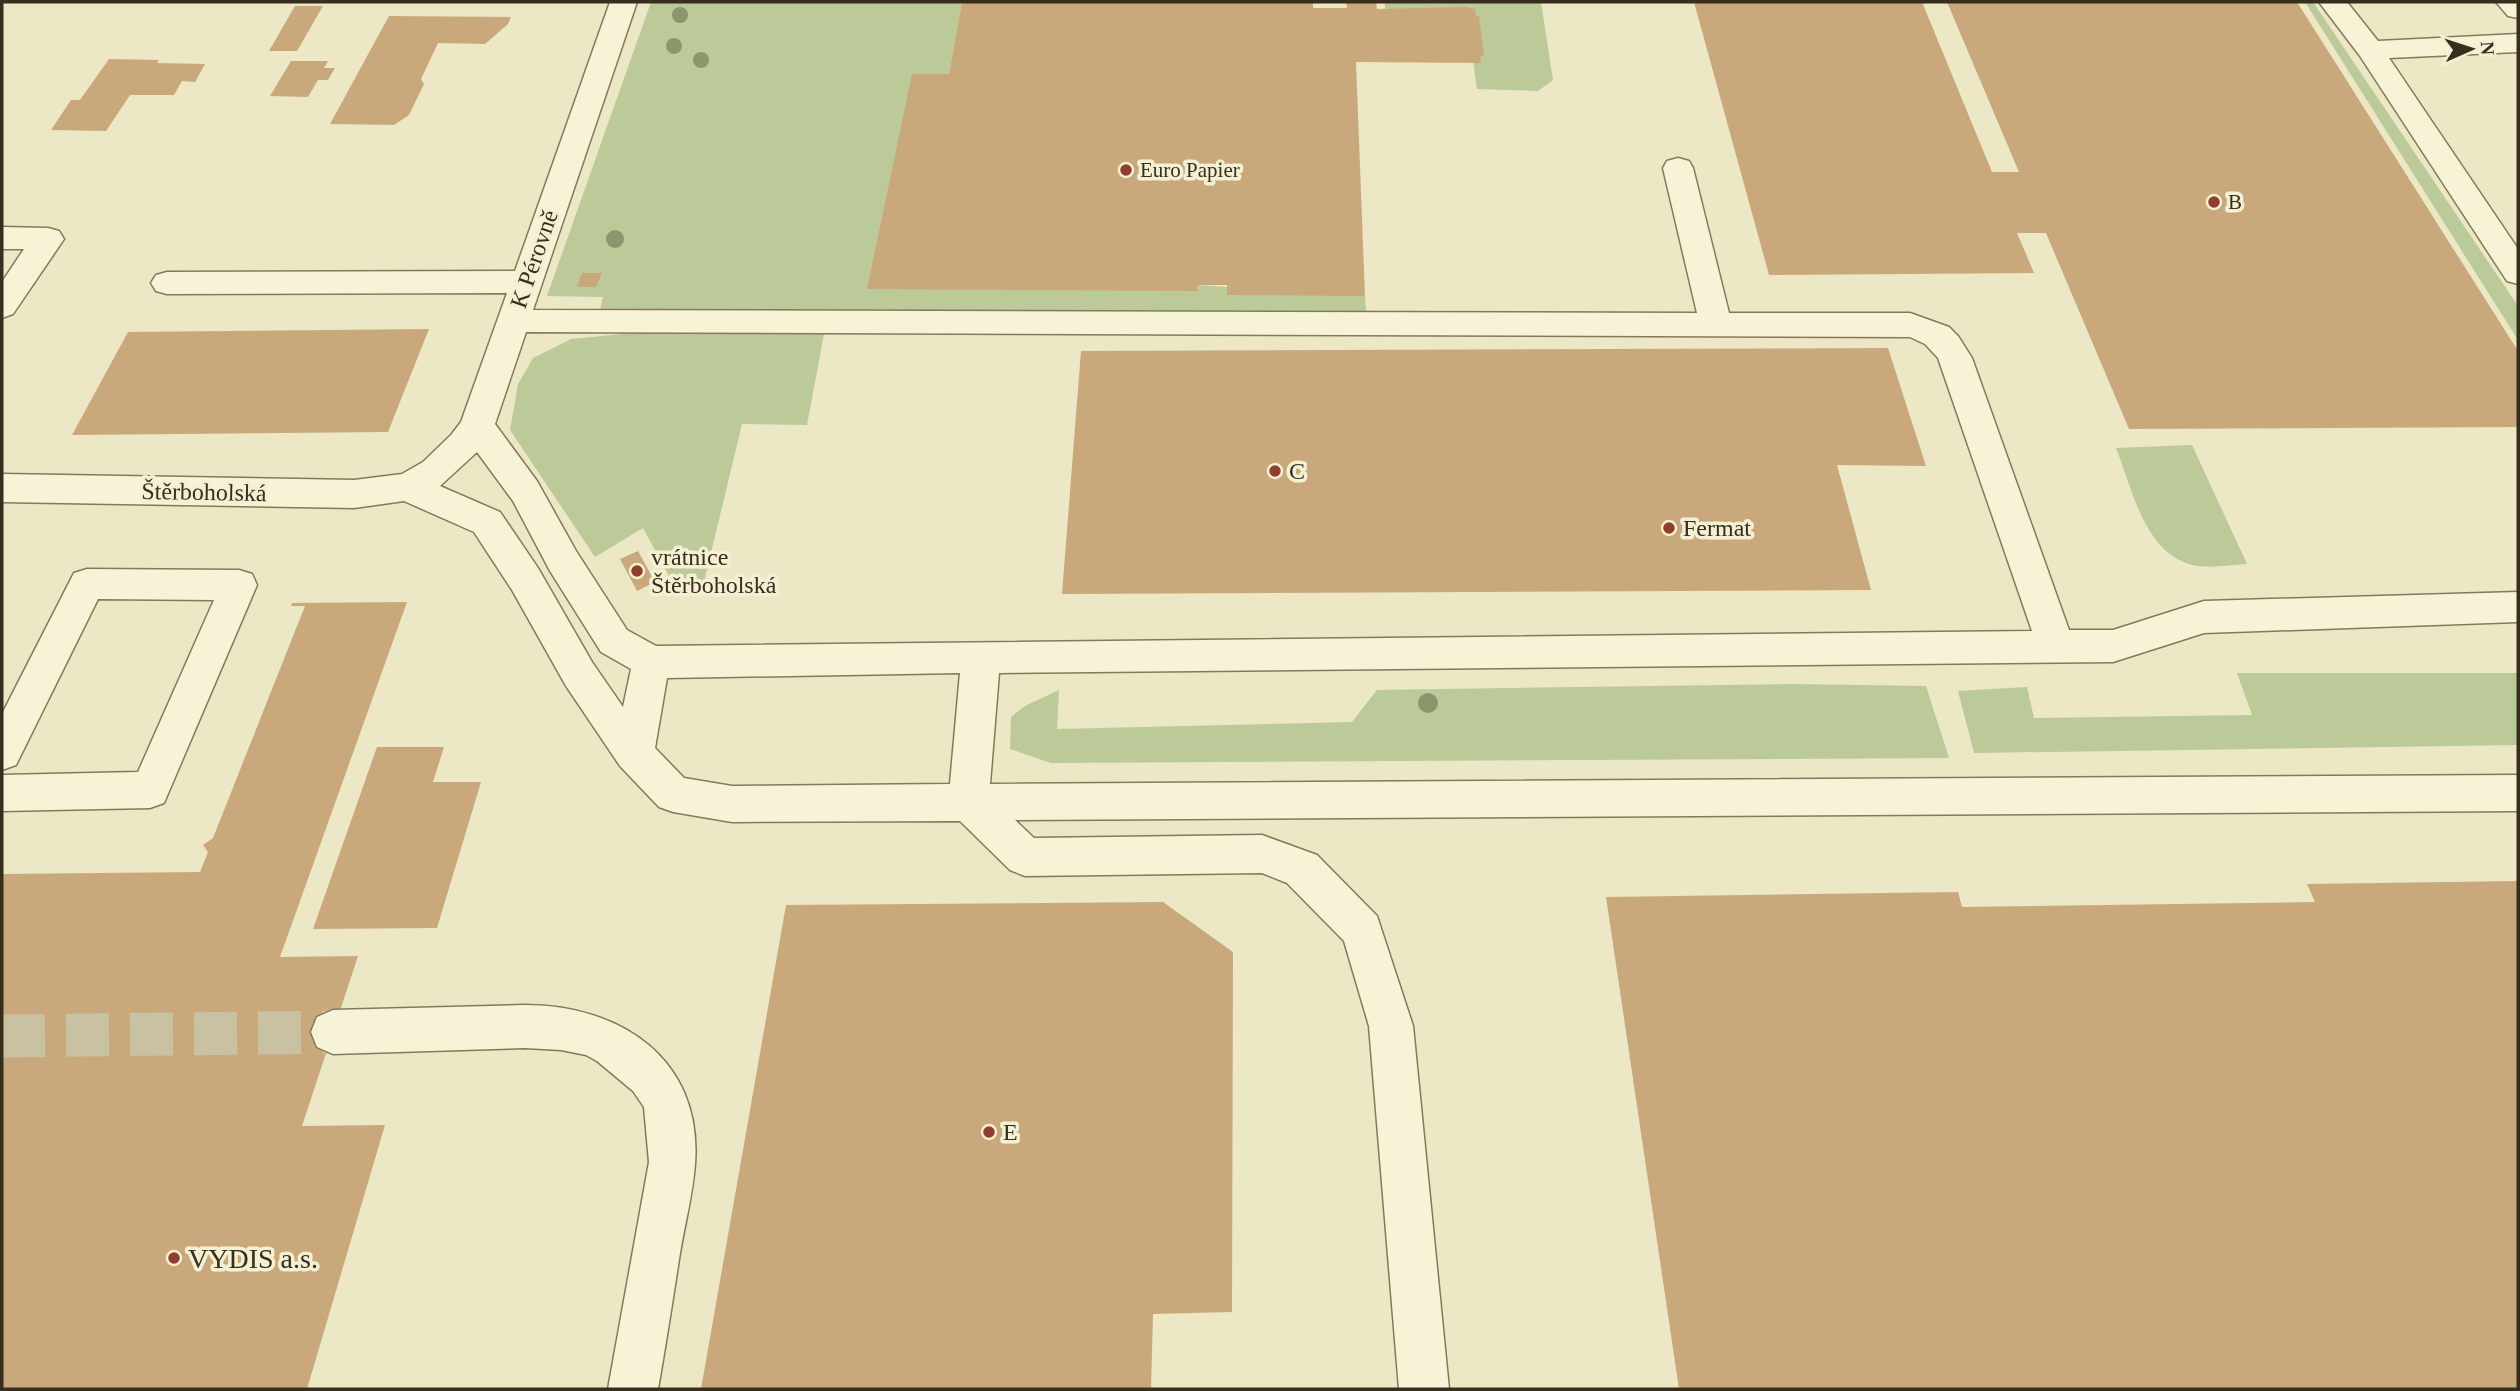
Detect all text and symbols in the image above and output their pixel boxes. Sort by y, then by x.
north arrow [2436,14,2506,84]
text: N [2477,41,2498,56]
place label: Euro Papier [1140,158,1240,182]
marker: Euro Papier [1118,162,1134,178]
place label: B [2228,190,2242,214]
marker: B [2206,194,2222,210]
street label: K Pérovně [505,207,563,311]
place label: C [1289,458,1305,484]
marker: C [1267,463,1283,479]
street label: Štěrboholská [141,478,267,506]
place label: Fermat [1683,515,1751,541]
marker: Fermat [1661,520,1677,536]
place label: vrátnice Štěrboholská [651,544,777,598]
marker: vrátnice Štěrboholská [629,563,645,579]
place label: E [1003,1119,1018,1145]
marker: E [981,1124,997,1140]
place label: VYDIS a.s. [188,1243,318,1274]
marker: VYDIS a.s. [166,1250,182,1266]

